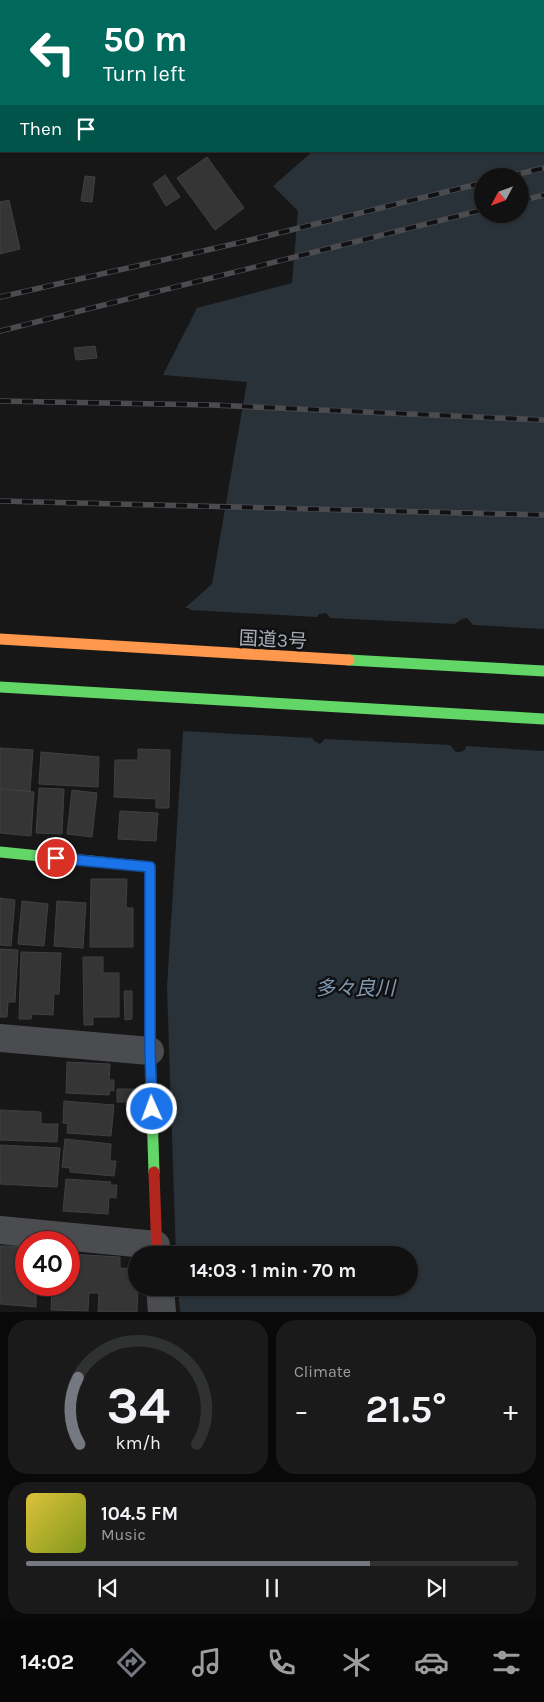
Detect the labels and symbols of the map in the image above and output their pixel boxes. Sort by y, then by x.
north arrow [474,168,529,222]
street label: 国道3号 [238,627,308,653]
pin [35,837,77,879]
water label: 多々良川 [315,977,397,1000]
position arrow [125,1082,177,1134]
speed limit sign: 40 [15,1231,80,1296]

